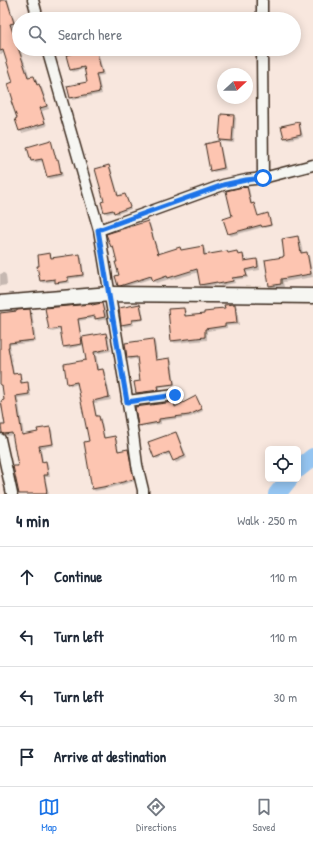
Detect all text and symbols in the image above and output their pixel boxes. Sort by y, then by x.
search box [12,12,301,56]
icon: search [26,23,48,45]
text: Search here [58,24,122,45]
north arrow [217,68,253,104]
route start [254,169,272,187]
route end [166,386,184,404]
map controls [265,446,301,482]
button: locate [265,446,301,482]
text: 4 min [16,509,49,532]
text: Walk · 250 m [237,511,297,529]
icon: ahead [16,566,38,588]
text: Continue [54,566,102,587]
text: 110 m [270,568,297,586]
icon: left [16,626,38,648]
text: Turn left [54,626,104,647]
text: 110 m [270,628,297,646]
icon: left [16,686,38,708]
text: Turn left [54,686,104,707]
text: 30 m [274,688,297,706]
icon: arrive [16,746,38,768]
text: Arrive at destination [54,746,166,767]
tab: Map [38,796,60,834]
tab: Directions [136,796,177,834]
tab: Saved [253,796,275,834]

